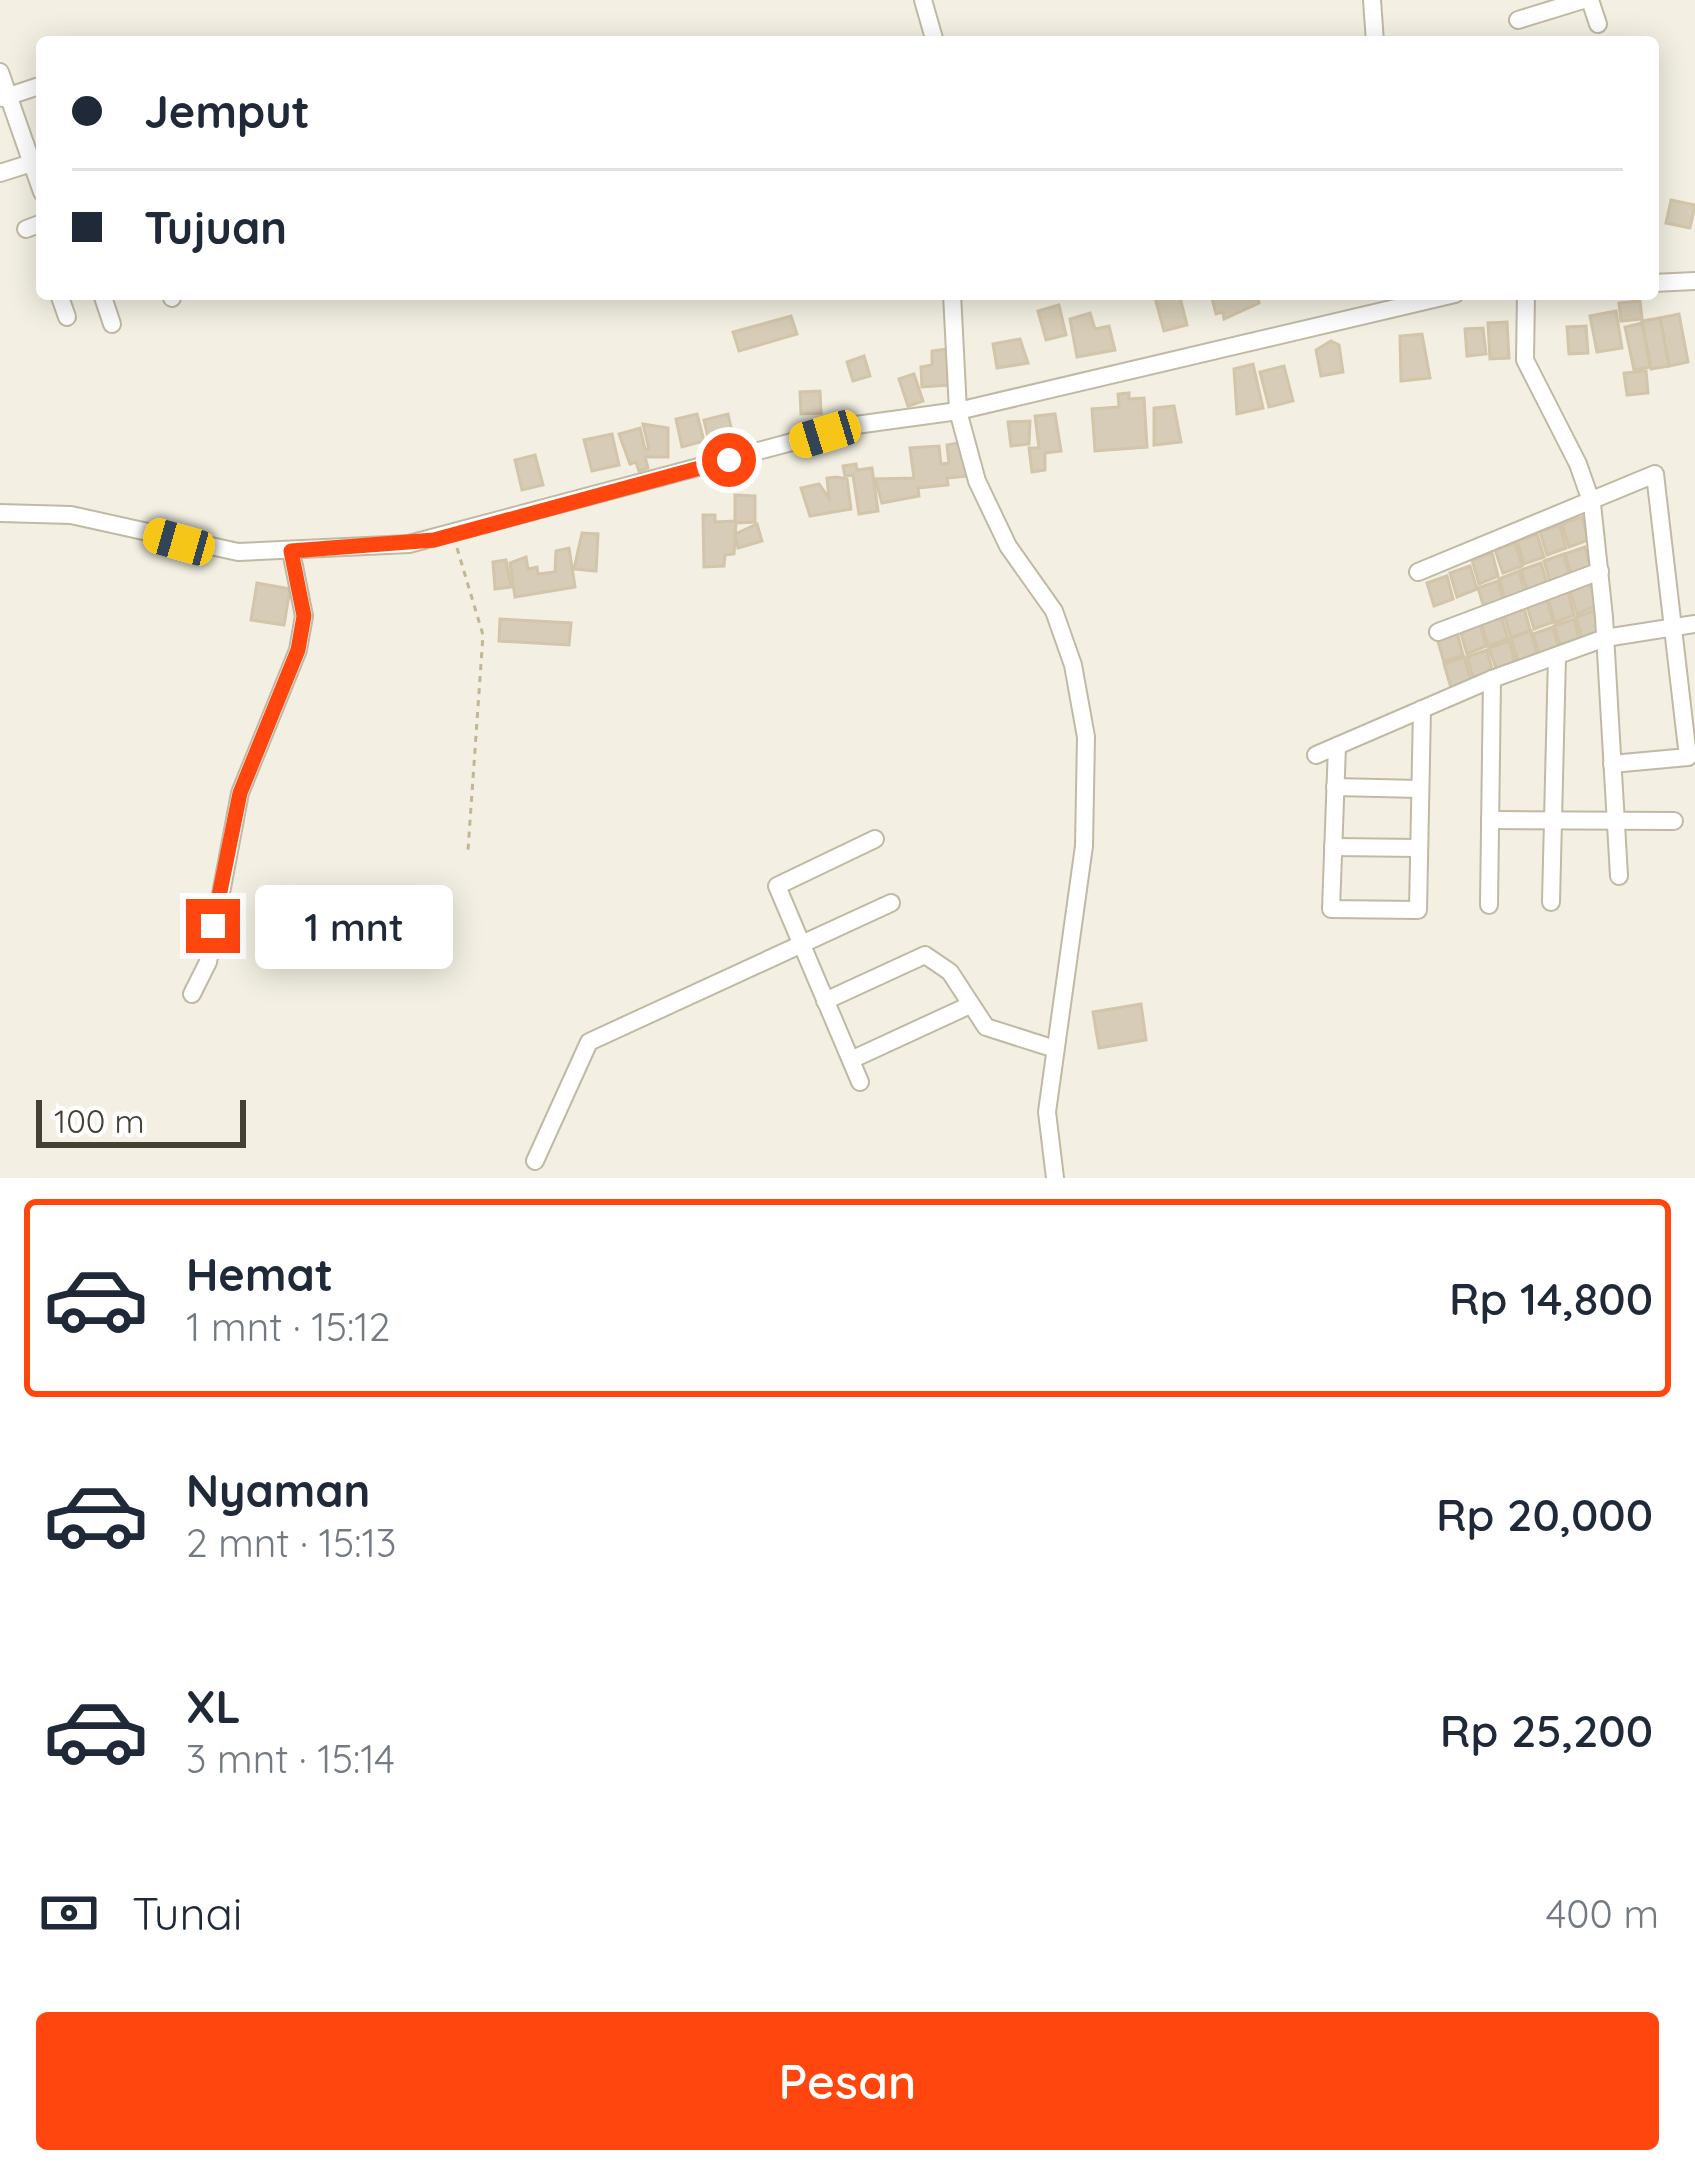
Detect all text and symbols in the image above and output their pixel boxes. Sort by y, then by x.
text: Jemput [144,83,310,139]
text: Tujuan [144,199,287,255]
car [785,406,865,462]
route start [702,433,756,487]
car [139,515,219,569]
callout: 1 mnt [255,884,453,968]
route end [186,899,240,953]
text: 1 mnt [304,902,404,951]
scale bar [36,1094,246,1147]
text: 100 m [54,1100,145,1141]
icon: car [42,1244,150,1352]
text: Hemat [186,1246,333,1302]
text: Rp 14,800 [1449,1270,1653,1326]
text: 1 mnt · 15:12 [186,1302,390,1351]
icon: car [42,1460,150,1568]
text: Nyaman [186,1462,370,1518]
text: Rp 20,000 [1436,1486,1653,1542]
text: 2 mnt · 15:13 [186,1518,396,1567]
icon: car [42,1676,150,1784]
text: XL [186,1678,241,1734]
text: Rp 25,200 [1440,1702,1653,1758]
text: 3 mnt · 15:14 [186,1734,395,1783]
icon: cash [36,1880,102,1946]
text: Tunai [132,1885,242,1941]
text: 400 m [1546,1889,1659,1938]
button: Pesan [36,2012,1659,2150]

